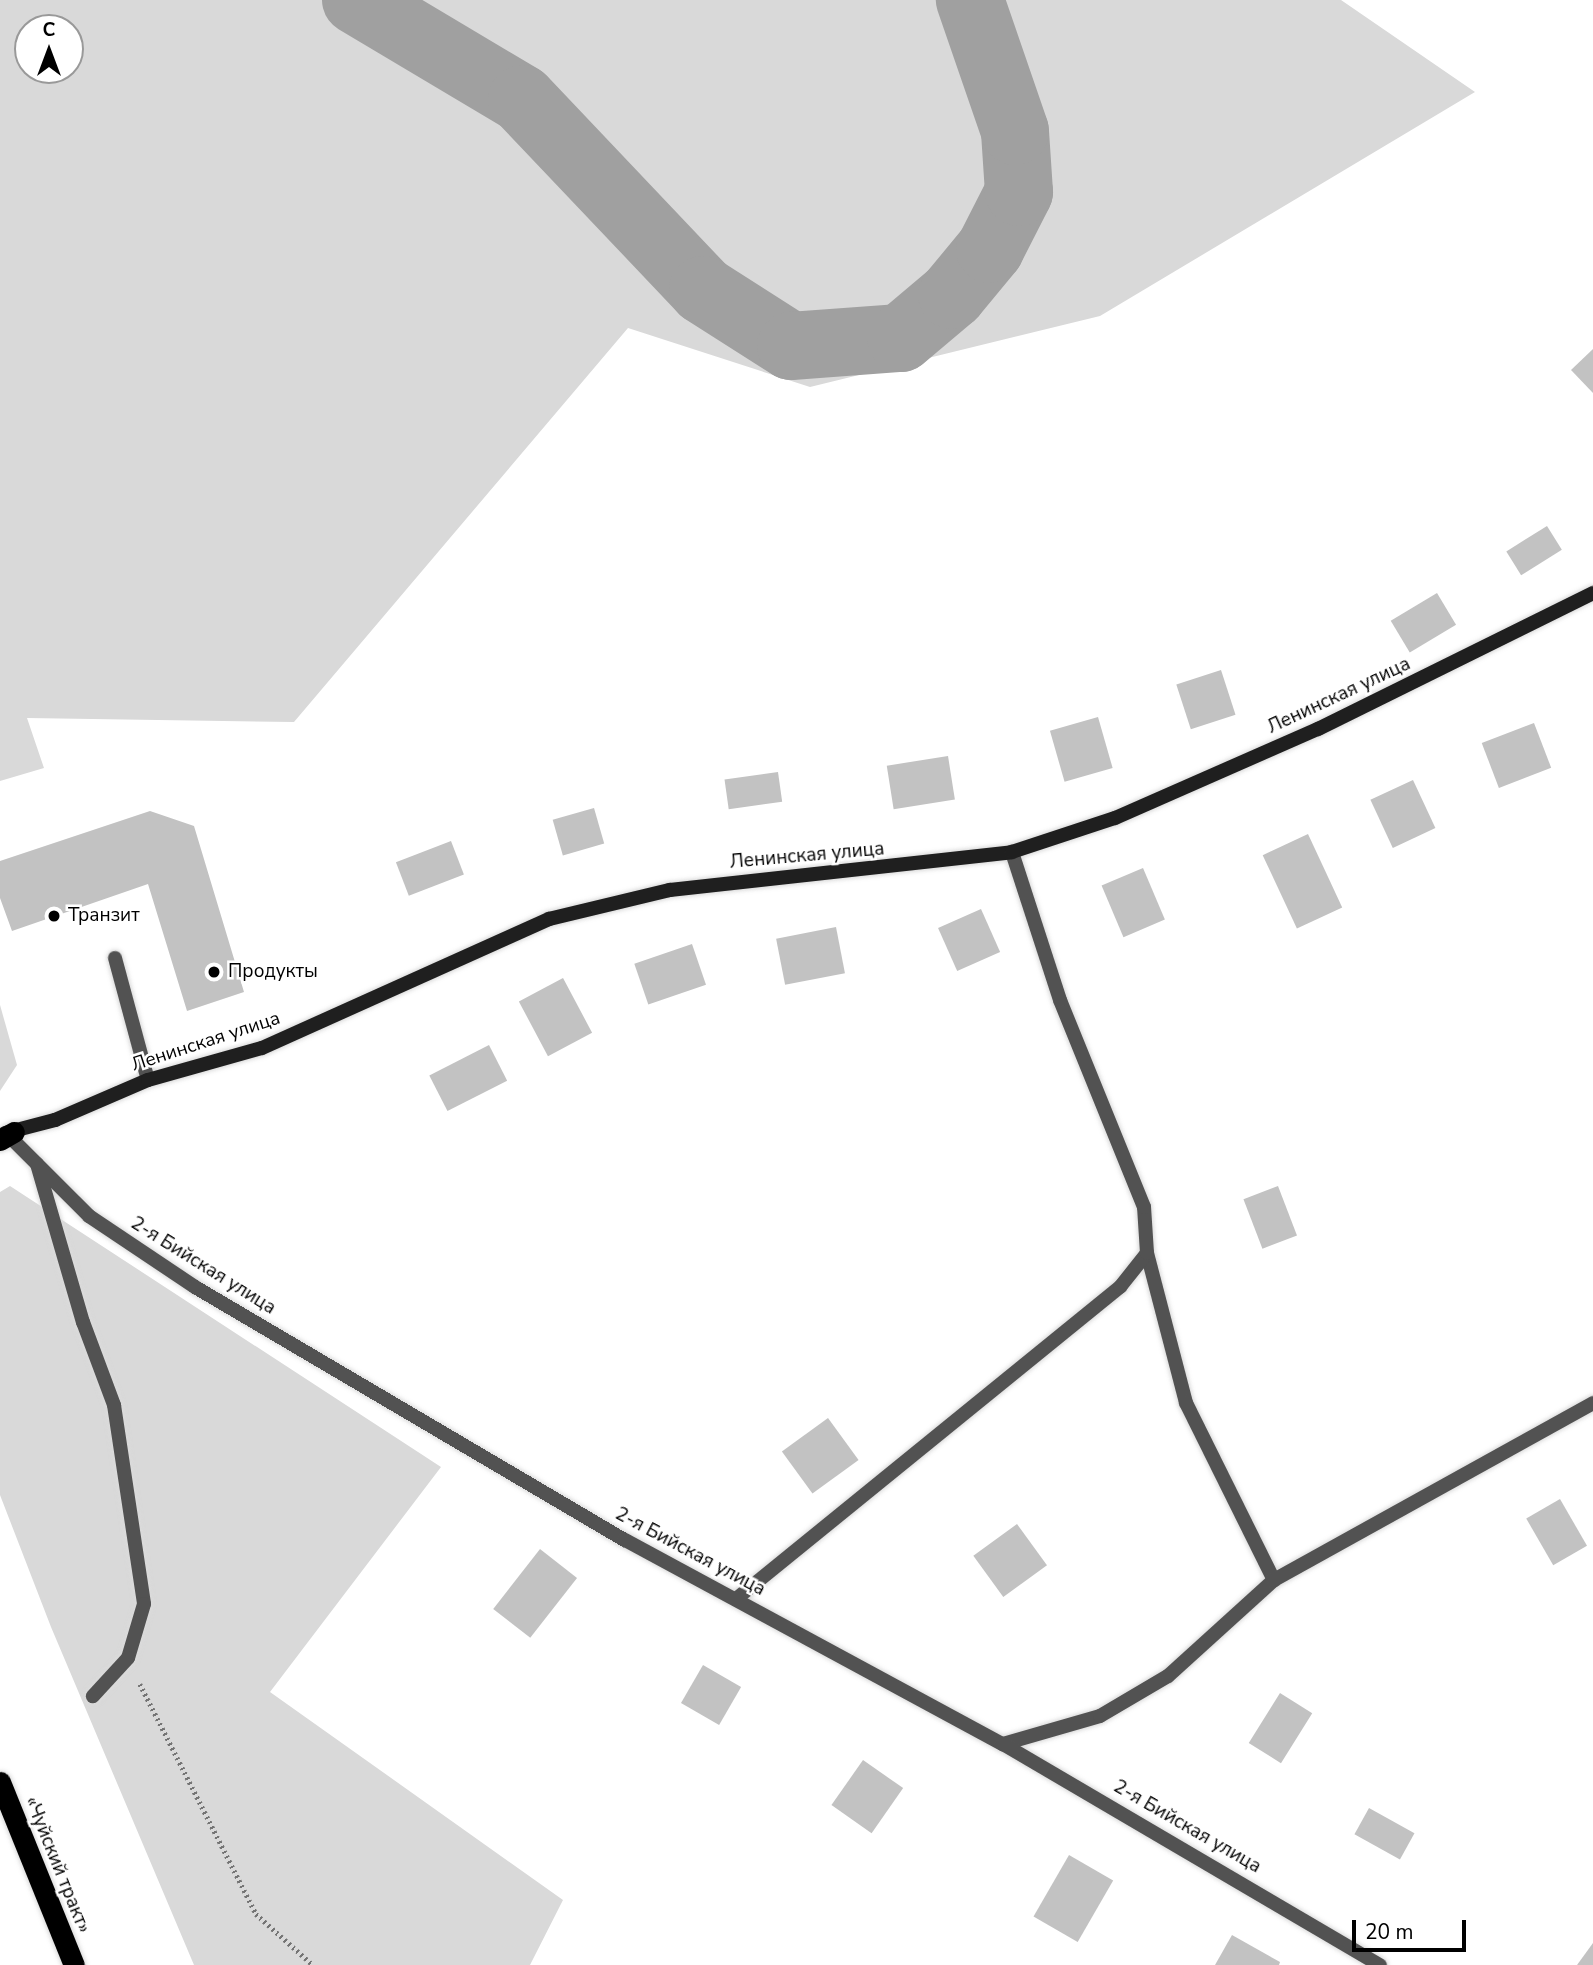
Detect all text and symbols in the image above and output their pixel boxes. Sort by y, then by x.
north arrow [14,14,84,84]
text: С [43,17,55,43]
street label: Ленинская улица [1264,653,1414,739]
street label: Ленинская улица [729,838,885,874]
place label: Транзит [68,905,140,927]
marker: Транзит [46,908,62,924]
place label: Продукты [228,961,318,983]
marker: Продукты [206,964,222,980]
street label: Ленинская улица [129,1007,283,1077]
street label: 2-я Бийская улица [126,1212,280,1320]
street label: 2-я Бийская улица [611,1503,769,1601]
street label: 2-я Бийская улица [1109,1775,1265,1879]
street label: «Чуйский тракт» [19,1793,95,1937]
scale bar [1355,1906,1469,1950]
text: 20 m [1365,1918,1414,1946]

